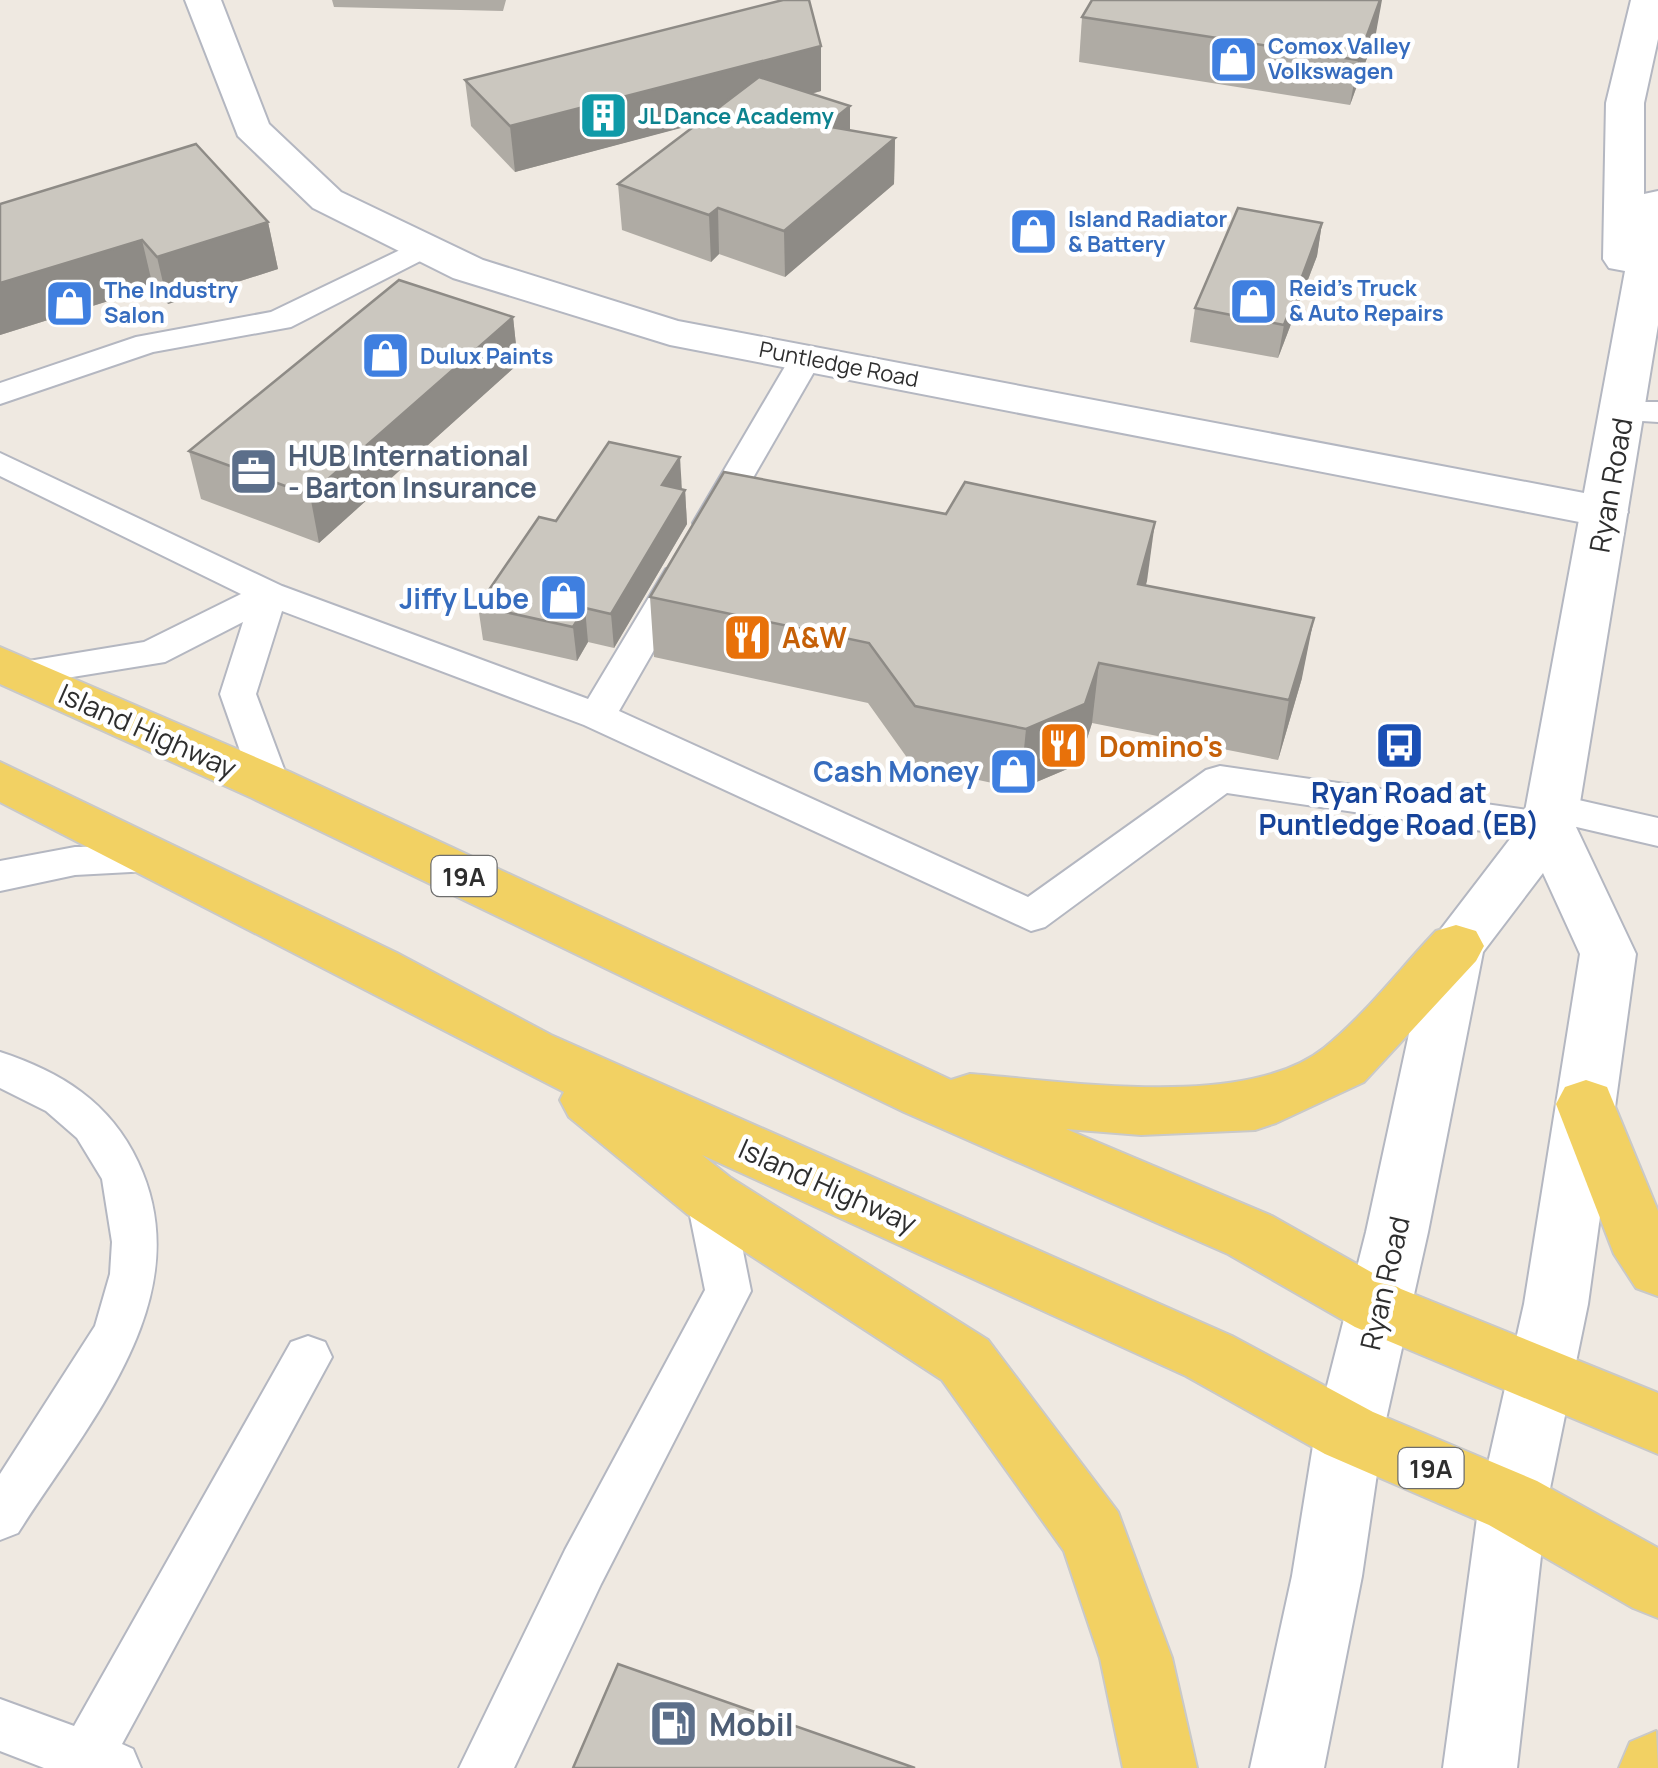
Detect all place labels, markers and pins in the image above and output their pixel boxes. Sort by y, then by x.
place label: Comox Valley Volkswagen [1268,31,1411,86]
shop icon: Comox Valley Volkswagen [1207,33,1259,85]
building icon: JL Dance Academy [577,90,629,142]
place label: JL Dance Academy [638,101,834,131]
place label: Island Radiator & Battery [1068,204,1228,259]
shop icon: Island Radiator & Battery [1007,206,1059,258]
place label: Reid's Truck & Auto Repairs [1289,273,1444,328]
place label: The Industry Salon [104,275,239,330]
shop icon: Reid's Truck & Auto Repairs [1228,275,1280,327]
shop icon: The Industry Salon [43,277,95,329]
shop icon: Dulux Paints [359,330,411,382]
place label: Dulux Paints [420,341,554,371]
place label: HUB International - Barton Insurance [288,436,537,506]
office icon: HUB International - Barton Insurance [227,445,279,497]
shop icon: Jiffy Lube [538,572,590,624]
place label: Jiffy Lube [399,579,529,617]
restaurant icon: A&W [721,611,773,663]
place label: A&W [782,618,847,656]
bus stop icon: Ryan Road at Puntledge Road (EB) [1373,719,1425,771]
restaurant icon: Domino's [1038,720,1090,772]
place label: Domino's [1099,727,1223,765]
shop icon: Cash Money [988,745,1040,797]
place label: Cash Money [813,752,979,790]
place label: Ryan Road at Puntledge Road (EB) [1259,773,1539,843]
fuel station icon: Mobil [648,1698,700,1750]
place label: Mobil [709,1702,794,1746]

